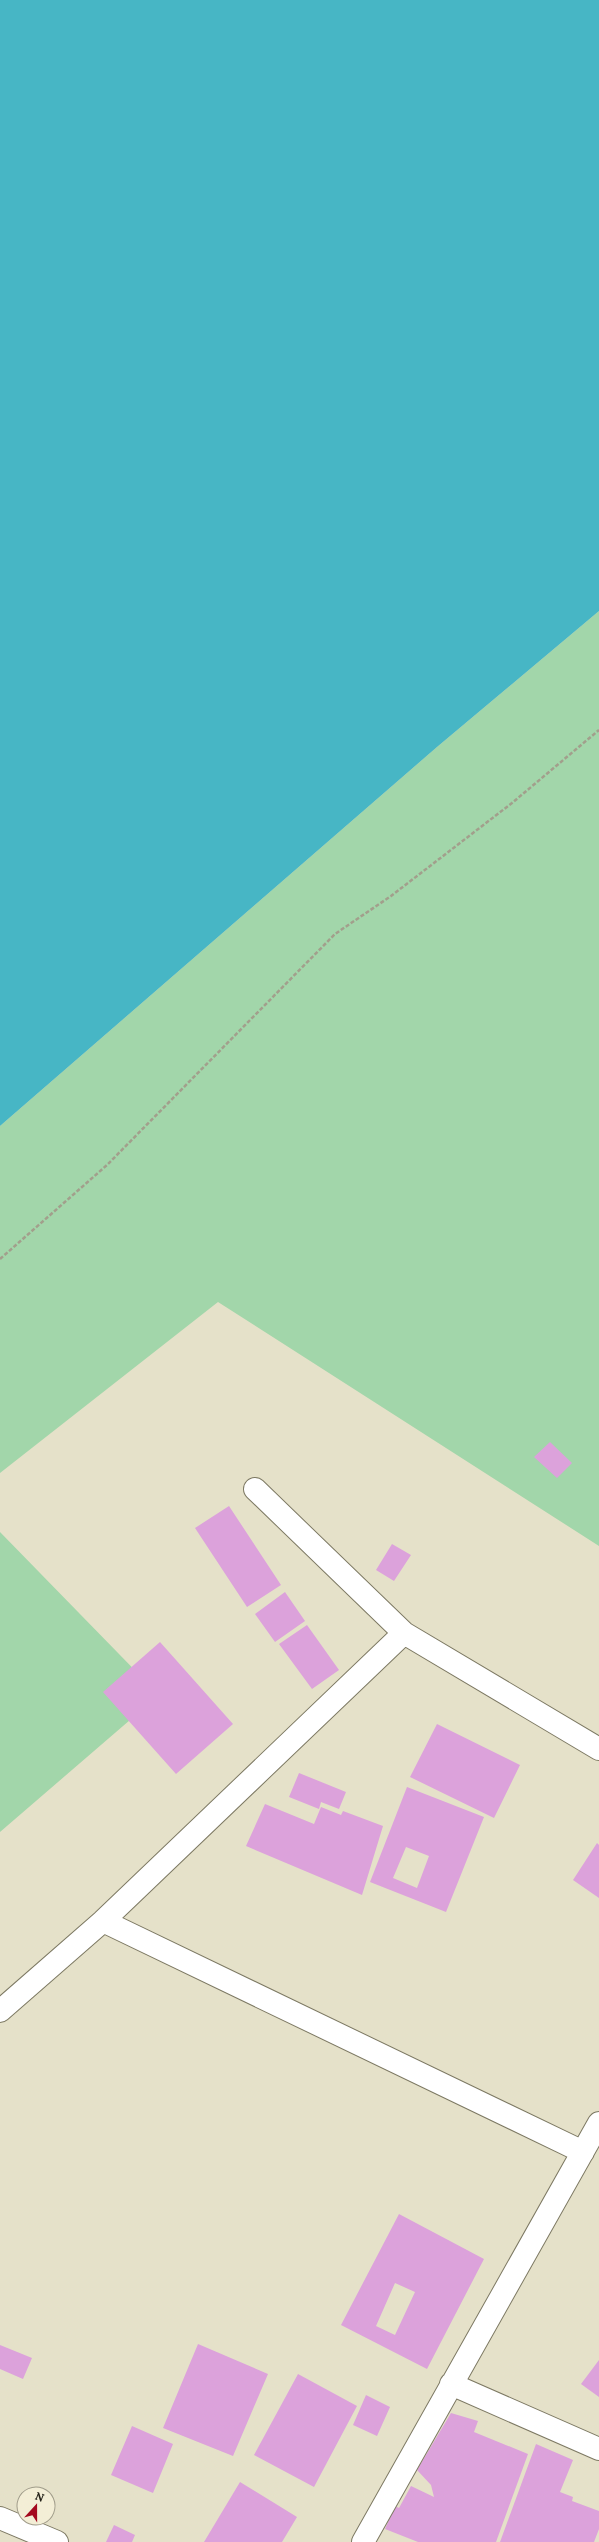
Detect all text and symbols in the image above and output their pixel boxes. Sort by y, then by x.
north arrow [16,2486,56,2526]
text: N [33,2489,47,2505]

